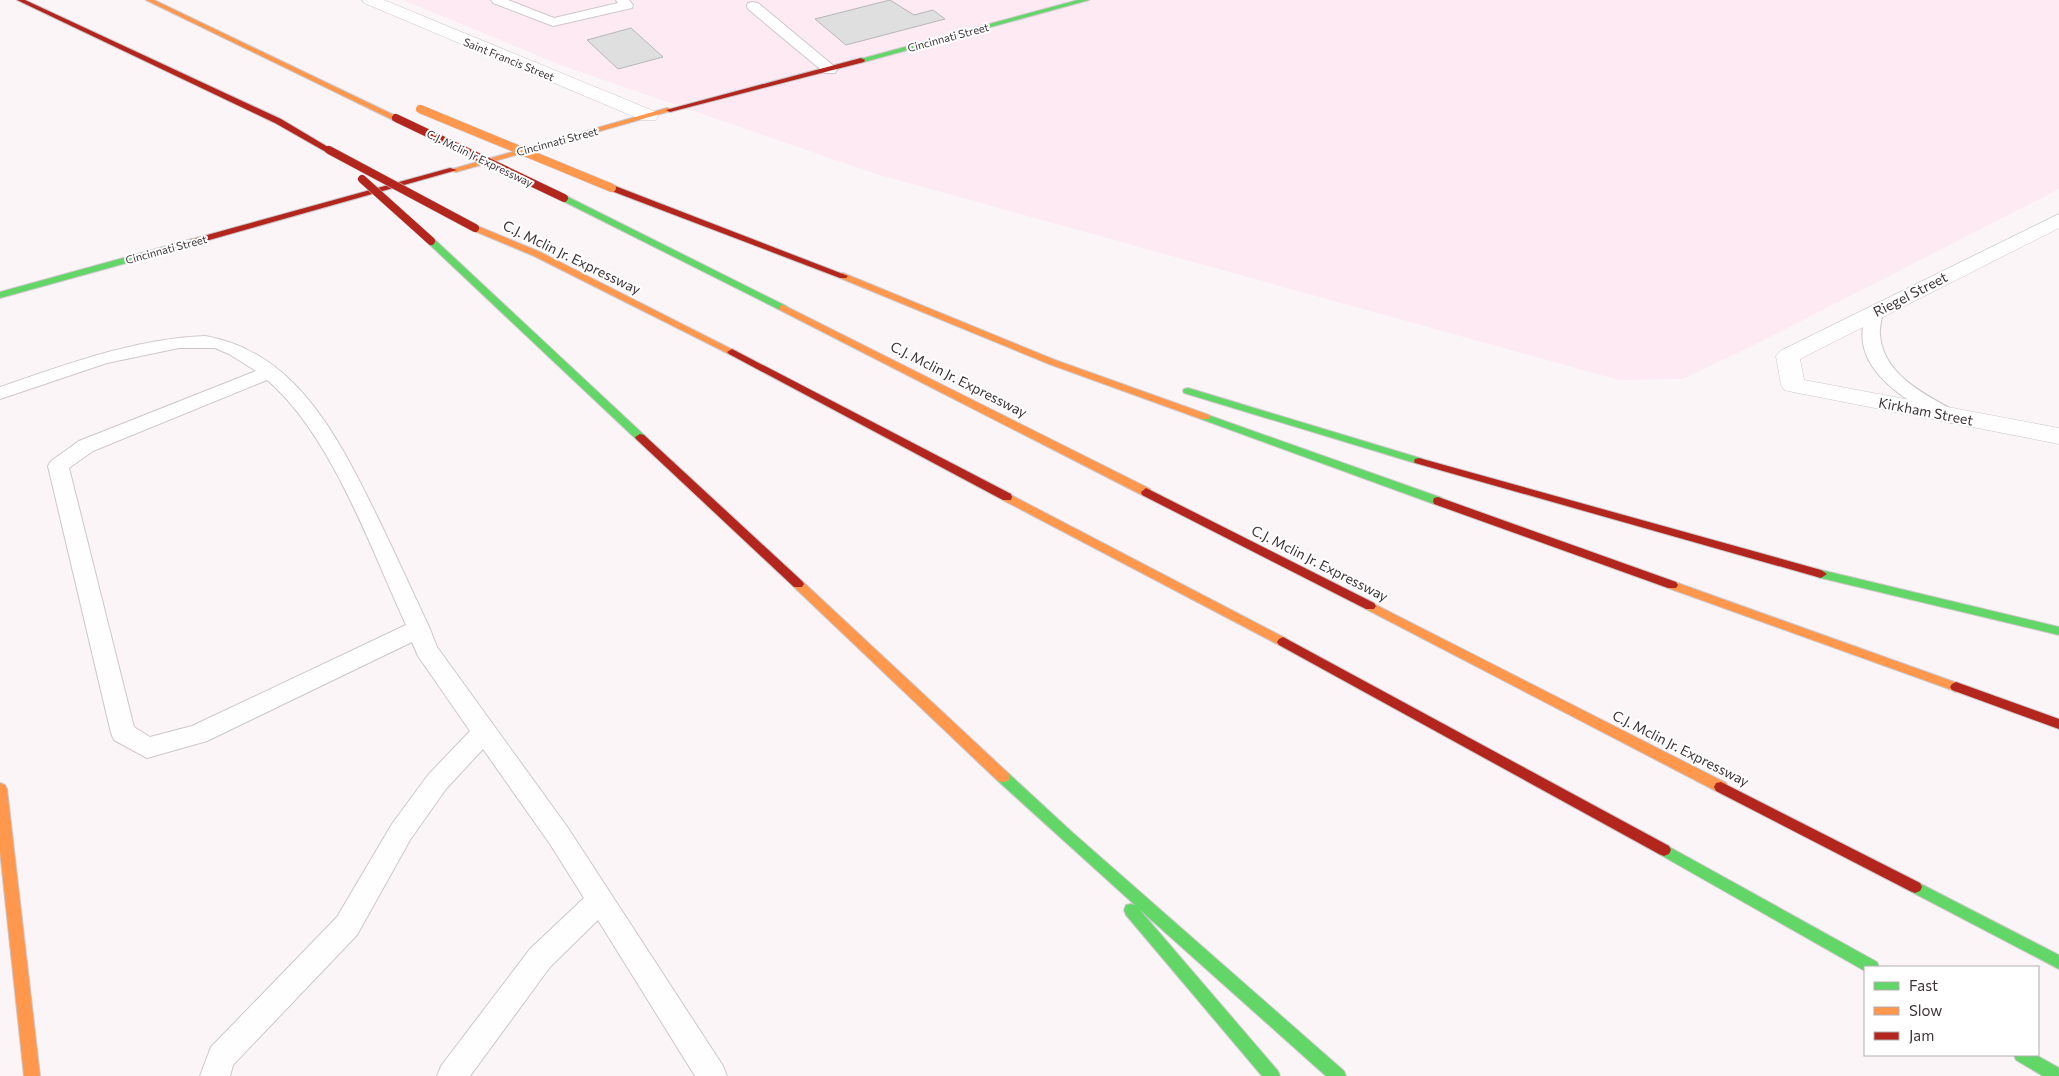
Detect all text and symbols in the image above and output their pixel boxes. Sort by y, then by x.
street label: Cincinnati Street [906,20,991,54]
street label: Saint Francis Street [462,35,557,83]
street label: Cincinnati Street [515,124,600,158]
street label: C.J. Mclin Jr Expressway [424,127,535,190]
street label: C.J. Mclin Jr. Expressway [500,216,644,298]
street label: Cincinnati Street [124,232,209,266]
street label: Riegel Street [1870,268,1950,320]
street label: C.J. Mclin Jr. Expressway [888,337,1030,421]
street label: Kirkham Street [1877,393,1975,429]
street label: C.J. Mclin Jr. Expressway [1249,521,1391,605]
street label: C.J. Mclin Jr. Expressway [1610,706,1752,790]
legend [1864,966,2039,1056]
text: Fast [1909,976,1938,994]
text: Slow [1909,1001,1942,1019]
text: Jam [1909,1026,1934,1044]

